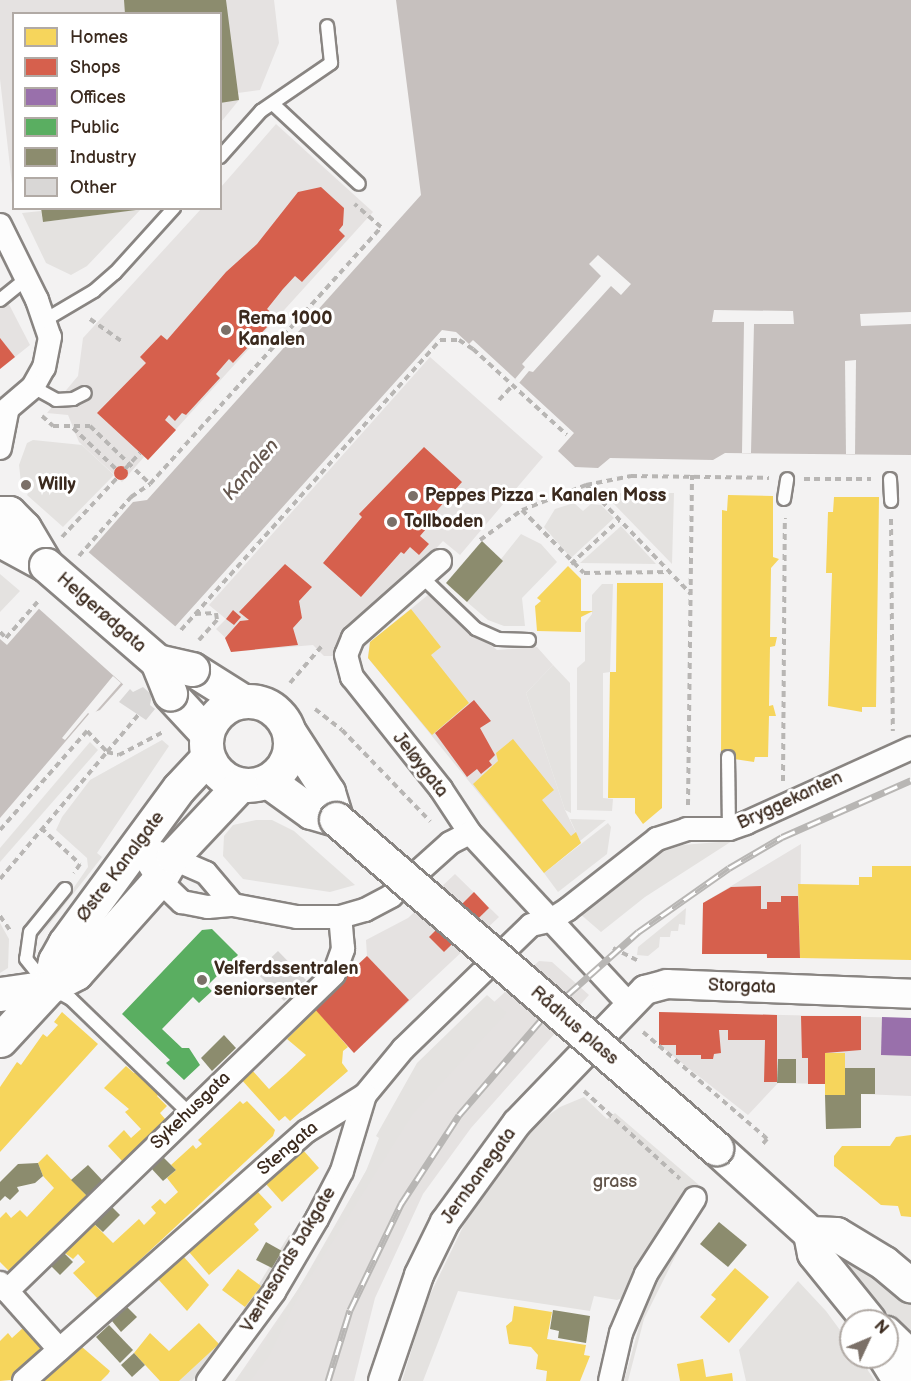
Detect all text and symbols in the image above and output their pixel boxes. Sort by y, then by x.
legend [12,12,222,210]
text: Homes [70,27,128,48]
text: Shops [70,57,120,78]
text: Offices [70,87,126,108]
text: Public [70,117,119,138]
text: Industry [70,147,136,168]
text: Other [70,177,116,198]
place label: Rema 1000 Kanalen [238,309,332,352]
marker: Rema 1000 Kanalen [219,323,233,337]
water label: Kanalen [218,434,284,506]
place label: Willy [38,474,76,496]
marker: Willy [19,478,33,492]
place label: Peppes Pizza - Kanalen Moss [425,485,666,507]
marker: Peppes Pizza - Kanalen Moss [406,489,420,503]
place label: Tollboden [404,511,483,533]
marker: Tollboden [385,515,399,529]
street label: Helgerødgata [52,568,150,658]
street label: Jeløygata [388,728,452,802]
street label: Bryggekanten [734,767,846,835]
street label: Østre Kanalgate [73,808,169,926]
place label: Velferdssentralen seniorsenter [214,959,358,1002]
marker: Velferdssentralen seniorsenter [195,973,209,987]
street label: Storgata [708,975,776,999]
street label: Rådhus plass [526,982,622,1070]
street label: Sykehusgata [147,1068,235,1154]
street label: Stengata [253,1117,323,1181]
street label: Jernbanegata [437,1124,521,1228]
park label: grass [593,1171,637,1193]
street label: Værlesands bakgate [237,1183,341,1337]
north arrow [839,1309,899,1369]
text: N [870,1317,892,1338]

